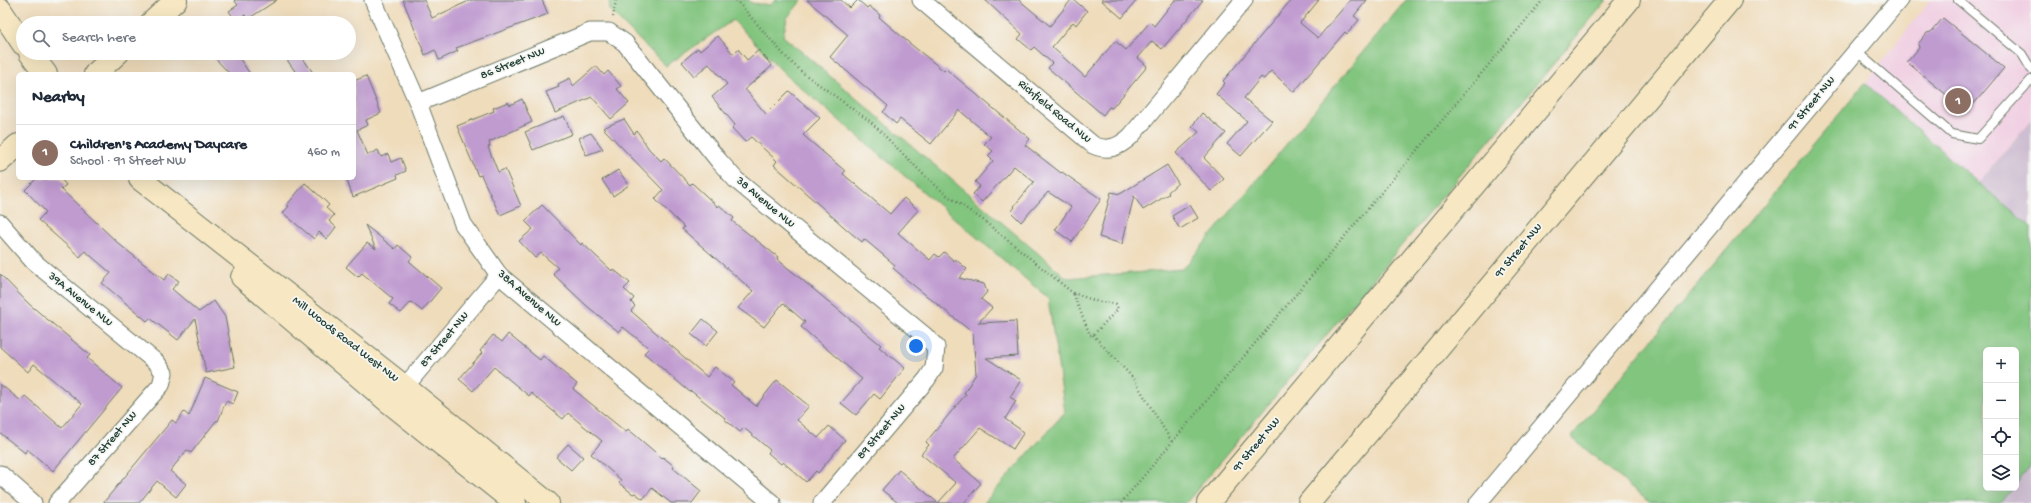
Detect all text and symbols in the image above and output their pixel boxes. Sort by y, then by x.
search box [16,16,356,60]
icon: search [30,27,52,49]
text: Search here [62,29,136,47]
street label: 86 Street NW [479,45,547,83]
street label: 91 Street NW [1785,74,1839,135]
street label: Richfield Road NW [1014,77,1094,147]
pin: 1 [1945,86,1971,116]
text: Nearby [32,88,85,108]
text: Children's Academy Daycare [70,136,247,154]
text: 1 [42,145,48,160]
text: 460 m [308,145,340,160]
text: School · 91 Street NW [70,154,186,169]
street label: 38 Avenue NW [732,174,797,232]
street label: 91 Street NW [1492,221,1546,282]
street label: 38A Avenue NW [494,267,564,330]
street label: 39A Avenue NW [44,269,115,330]
street label: Mill Woods Road West NW [289,294,401,386]
street label: 87 Street NW [418,309,472,371]
your location [906,336,926,356]
map controls [1983,347,2019,491]
button: + [1983,347,2019,383]
button: − [1983,383,2019,419]
street label: 89 Street NW [855,401,909,463]
street label: 87 Street NW [85,409,141,469]
street label: 91 Street NW [1230,415,1284,476]
button: locate [1983,419,2019,455]
button: layers [1983,455,2019,491]

